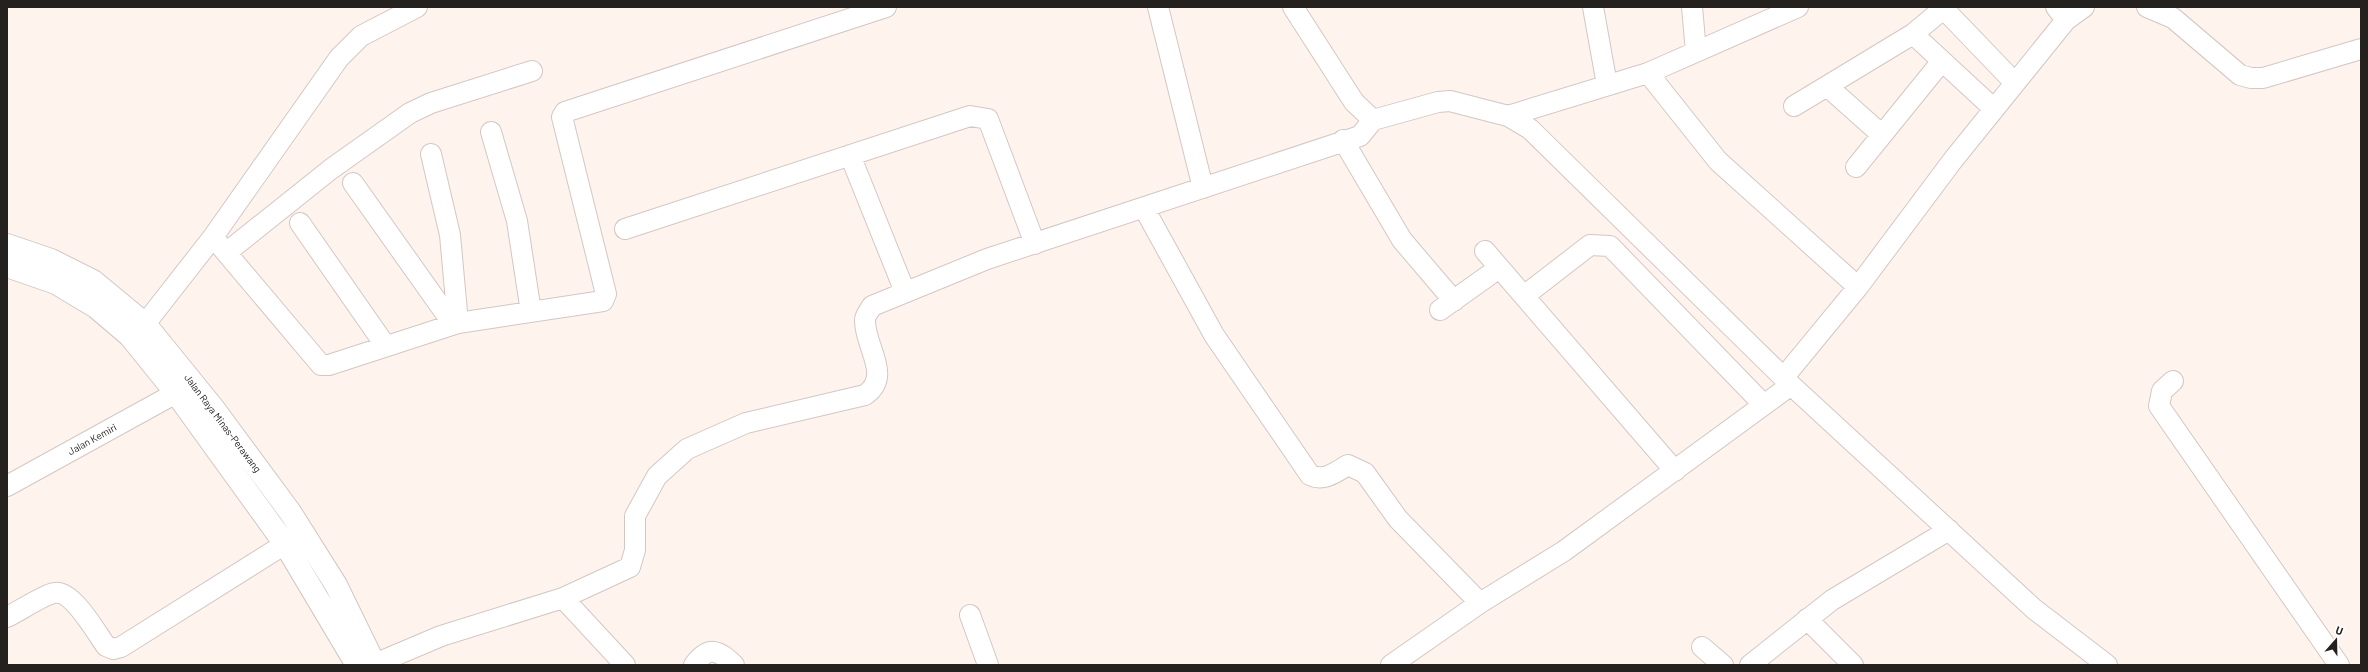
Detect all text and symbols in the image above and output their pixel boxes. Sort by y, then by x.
street label: Jalan Raya Minas-Perawang [182,371,264,475]
street label: Jalan Kemiri [65,421,119,457]
north arrow [2316,620,2356,660]
text: U [2334,623,2345,637]

